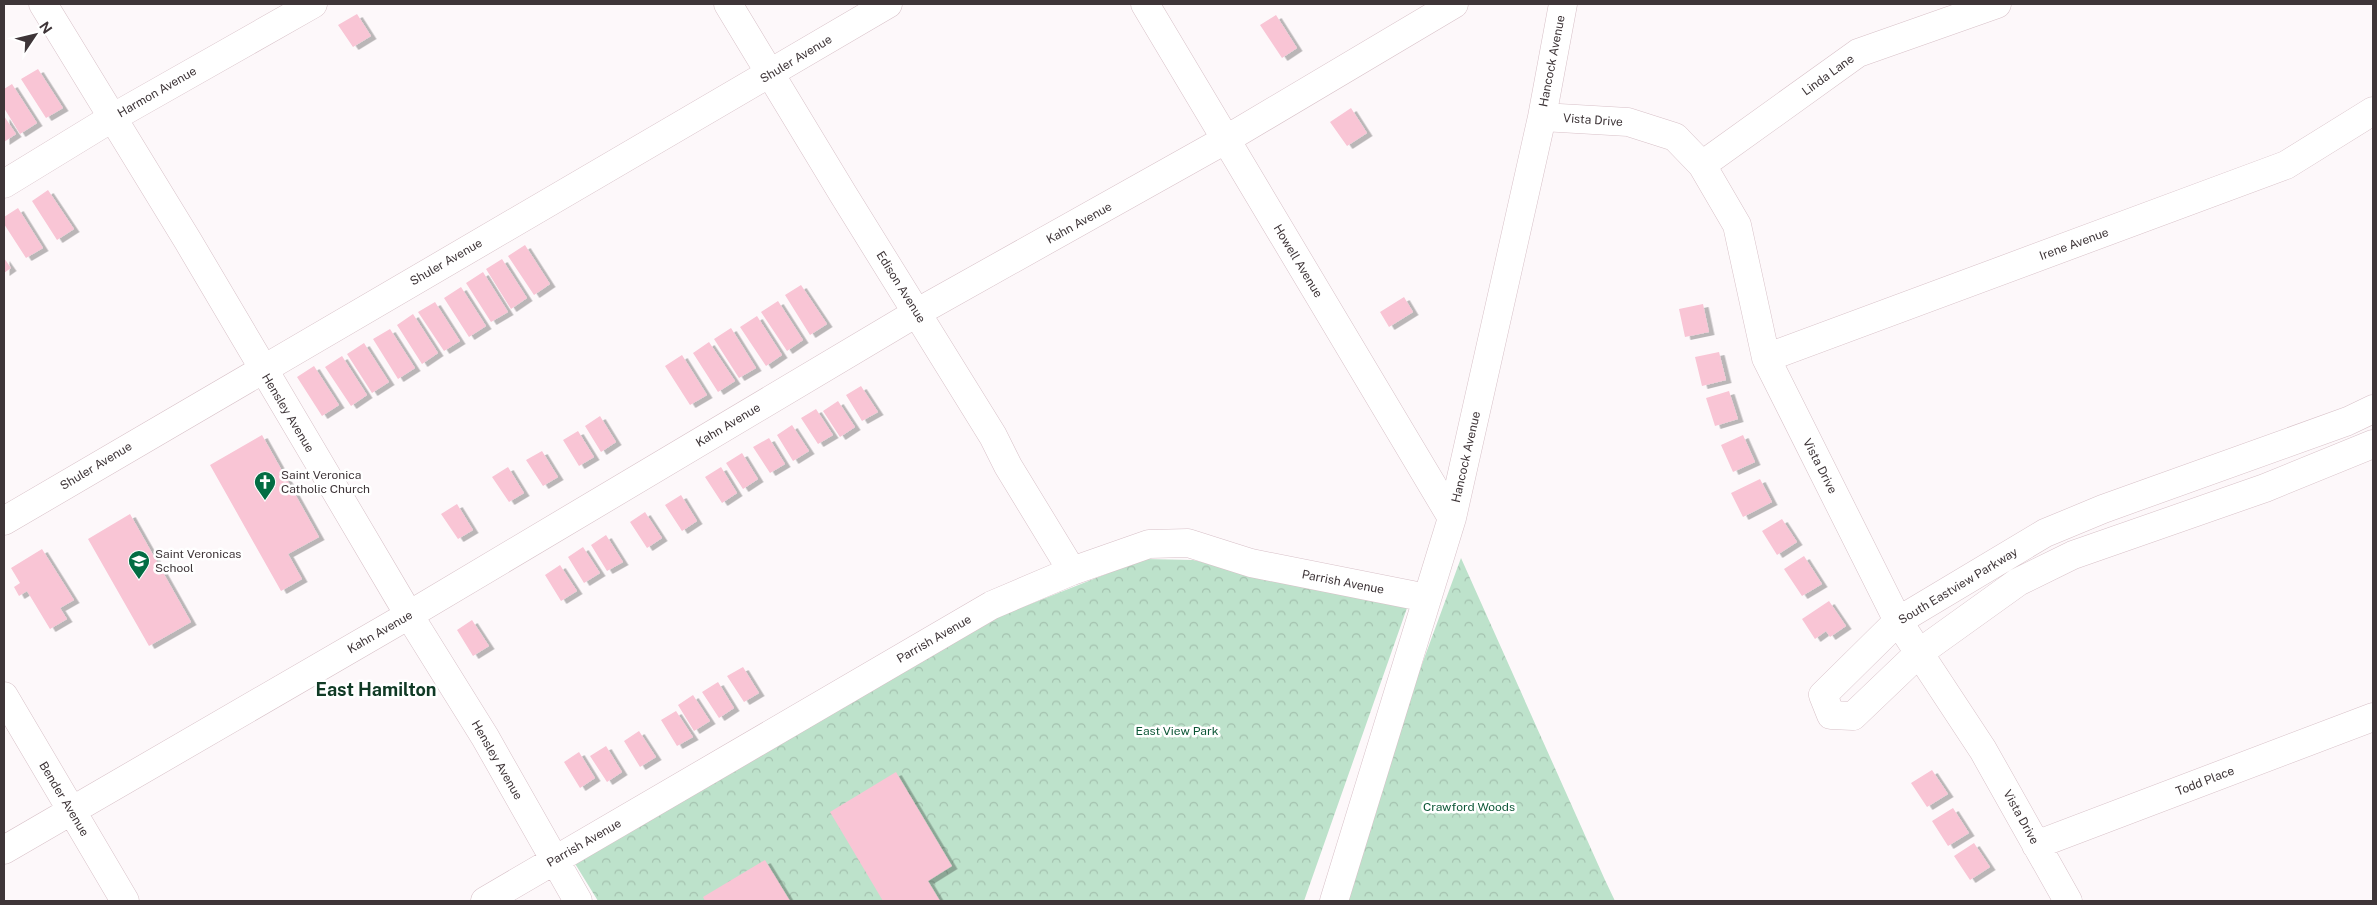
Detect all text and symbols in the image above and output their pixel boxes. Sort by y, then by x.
north arrow [10,10,60,60]
street label: Hancock Avenue [1536,14,1568,108]
text: N [36,18,55,37]
street label: Shuler Avenue [758,32,834,86]
street label: Linda Lane [1799,51,1857,99]
street label: Harmon Avenue [115,64,199,120]
street label: Vista Drive [1563,111,1624,129]
street label: Kahn Avenue [1044,199,1114,247]
street label: Howell Avenue [1271,222,1325,300]
street label: Irene Avenue [2038,225,2111,263]
street label: Shuler Avenue [407,236,485,288]
street label: Edison Avenue [873,249,929,325]
street label: Hensley Avenue [259,371,317,455]
street label: Kahn Avenue [693,400,763,450]
street label: Hancock Avenue [1449,410,1483,504]
street label: Vista Drive [1800,436,1840,496]
street label: Shuler Avenue [58,439,134,493]
place label: Saint Veronica Catholic Church [281,468,370,496]
church icon: Saint Veronica Catholic Church [253,470,277,501]
street label: South Eastview Parkway [1896,545,2021,627]
place label: Saint Veronicas School [155,547,241,575]
school or university icon: Saint Veronicas School [127,549,151,580]
street label: Parrish Avenue [1301,567,1386,597]
street label: Kahn Avenue [345,608,415,656]
street label: Parrish Avenue [894,612,974,666]
district label: East Hamilton [316,679,436,700]
street label: Hensley Avenue [469,718,526,802]
park label: East View Park [1136,724,1219,738]
street label: Bender Avenue [36,759,92,839]
street label: Todd Place [2174,763,2236,799]
street label: Vista Drive [2000,787,2042,847]
park label: Crawford Woods [1423,800,1515,814]
street label: Parrish Avenue [544,816,624,870]

